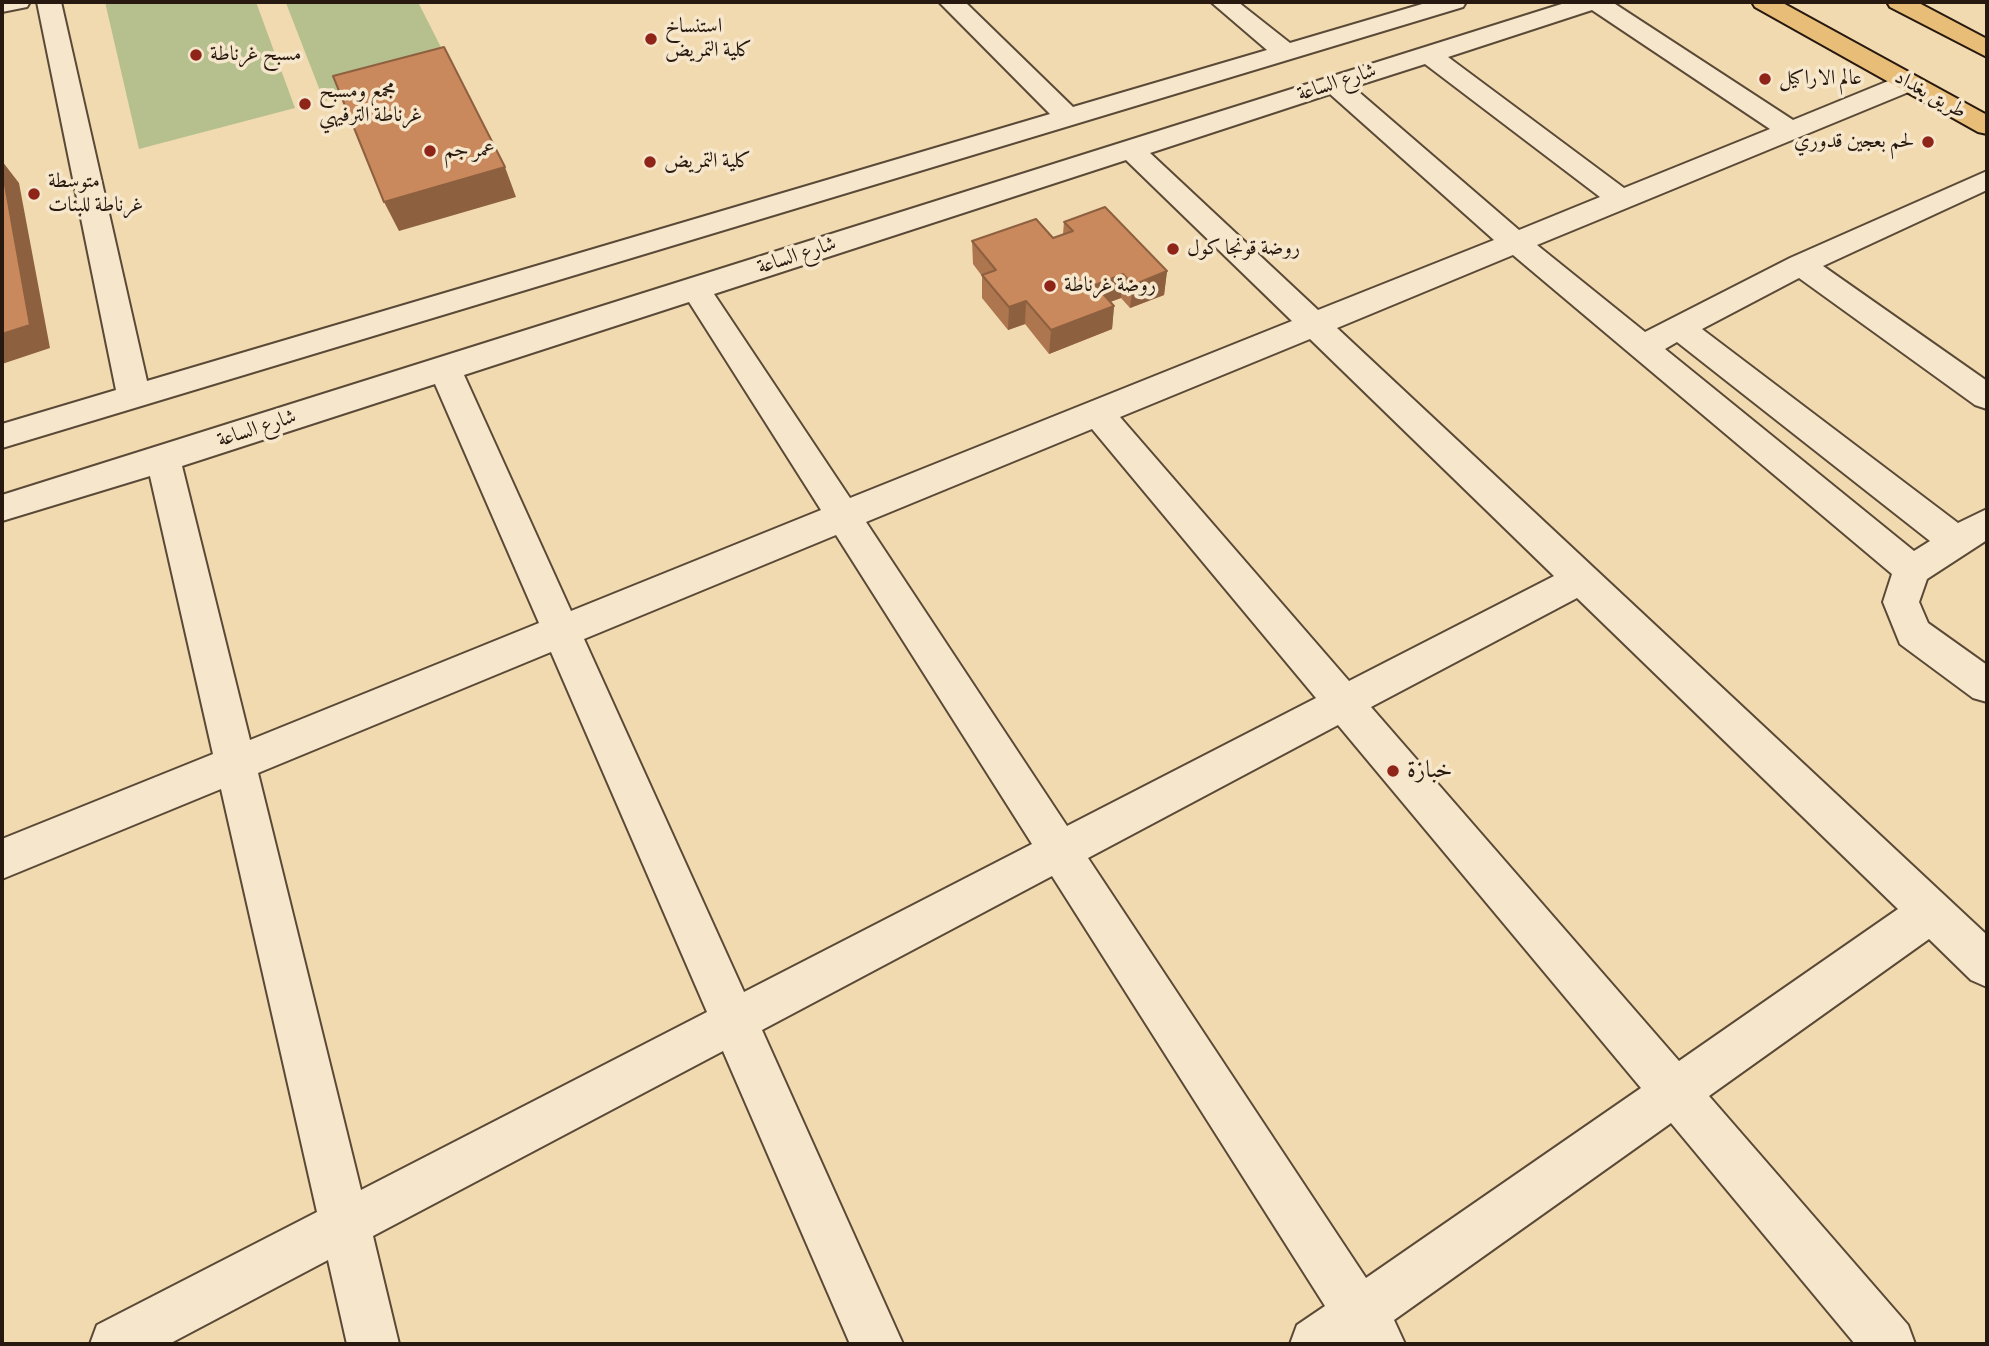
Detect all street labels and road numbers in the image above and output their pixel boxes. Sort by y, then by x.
street label: شارع الساعة [1294,58,1380,108]
street label: طريق بغداد [1890,65,1970,125]
street label: شارع الساعة [754,231,840,281]
street label: شارع الساعة [214,404,300,454]

